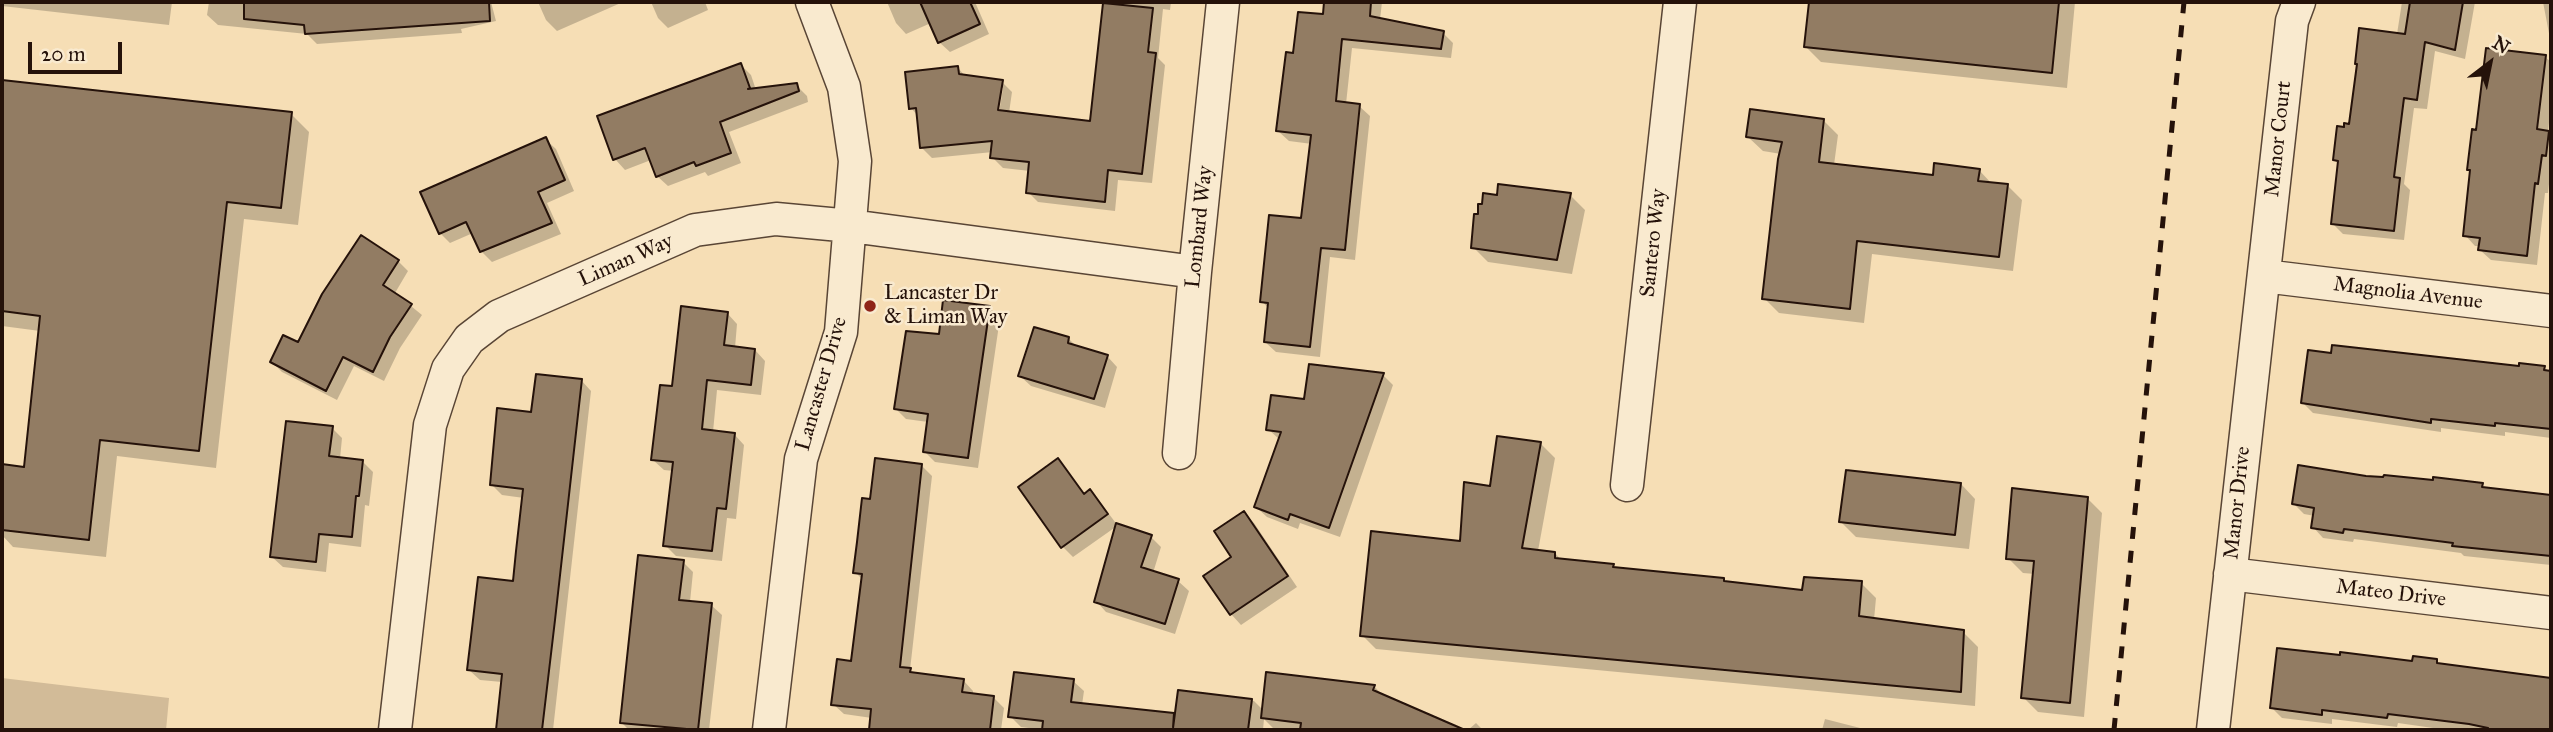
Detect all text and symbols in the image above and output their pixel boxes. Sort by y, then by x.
scale bar [32,28,126,72]
north arrow [2455,28,2525,98]
text: N [2488,31,2514,59]
text: 20 m [41,41,86,67]
street label: Manor Court [2260,80,2298,198]
street label: Lombard Way [1181,165,1219,289]
street label: Santero Way [1636,188,1672,298]
street label: Liman Way [575,229,677,293]
street label: Magnolia Avenue [2332,272,2484,316]
place label: Lancaster Dr & Liman Way [884,281,1007,331]
marker: Lancaster Dr & Liman Way [862,298,878,314]
street label: Lancaster Drive [791,314,853,454]
street label: Manor Drive [2220,445,2256,561]
street label: Mateo Drive [2335,575,2447,613]

